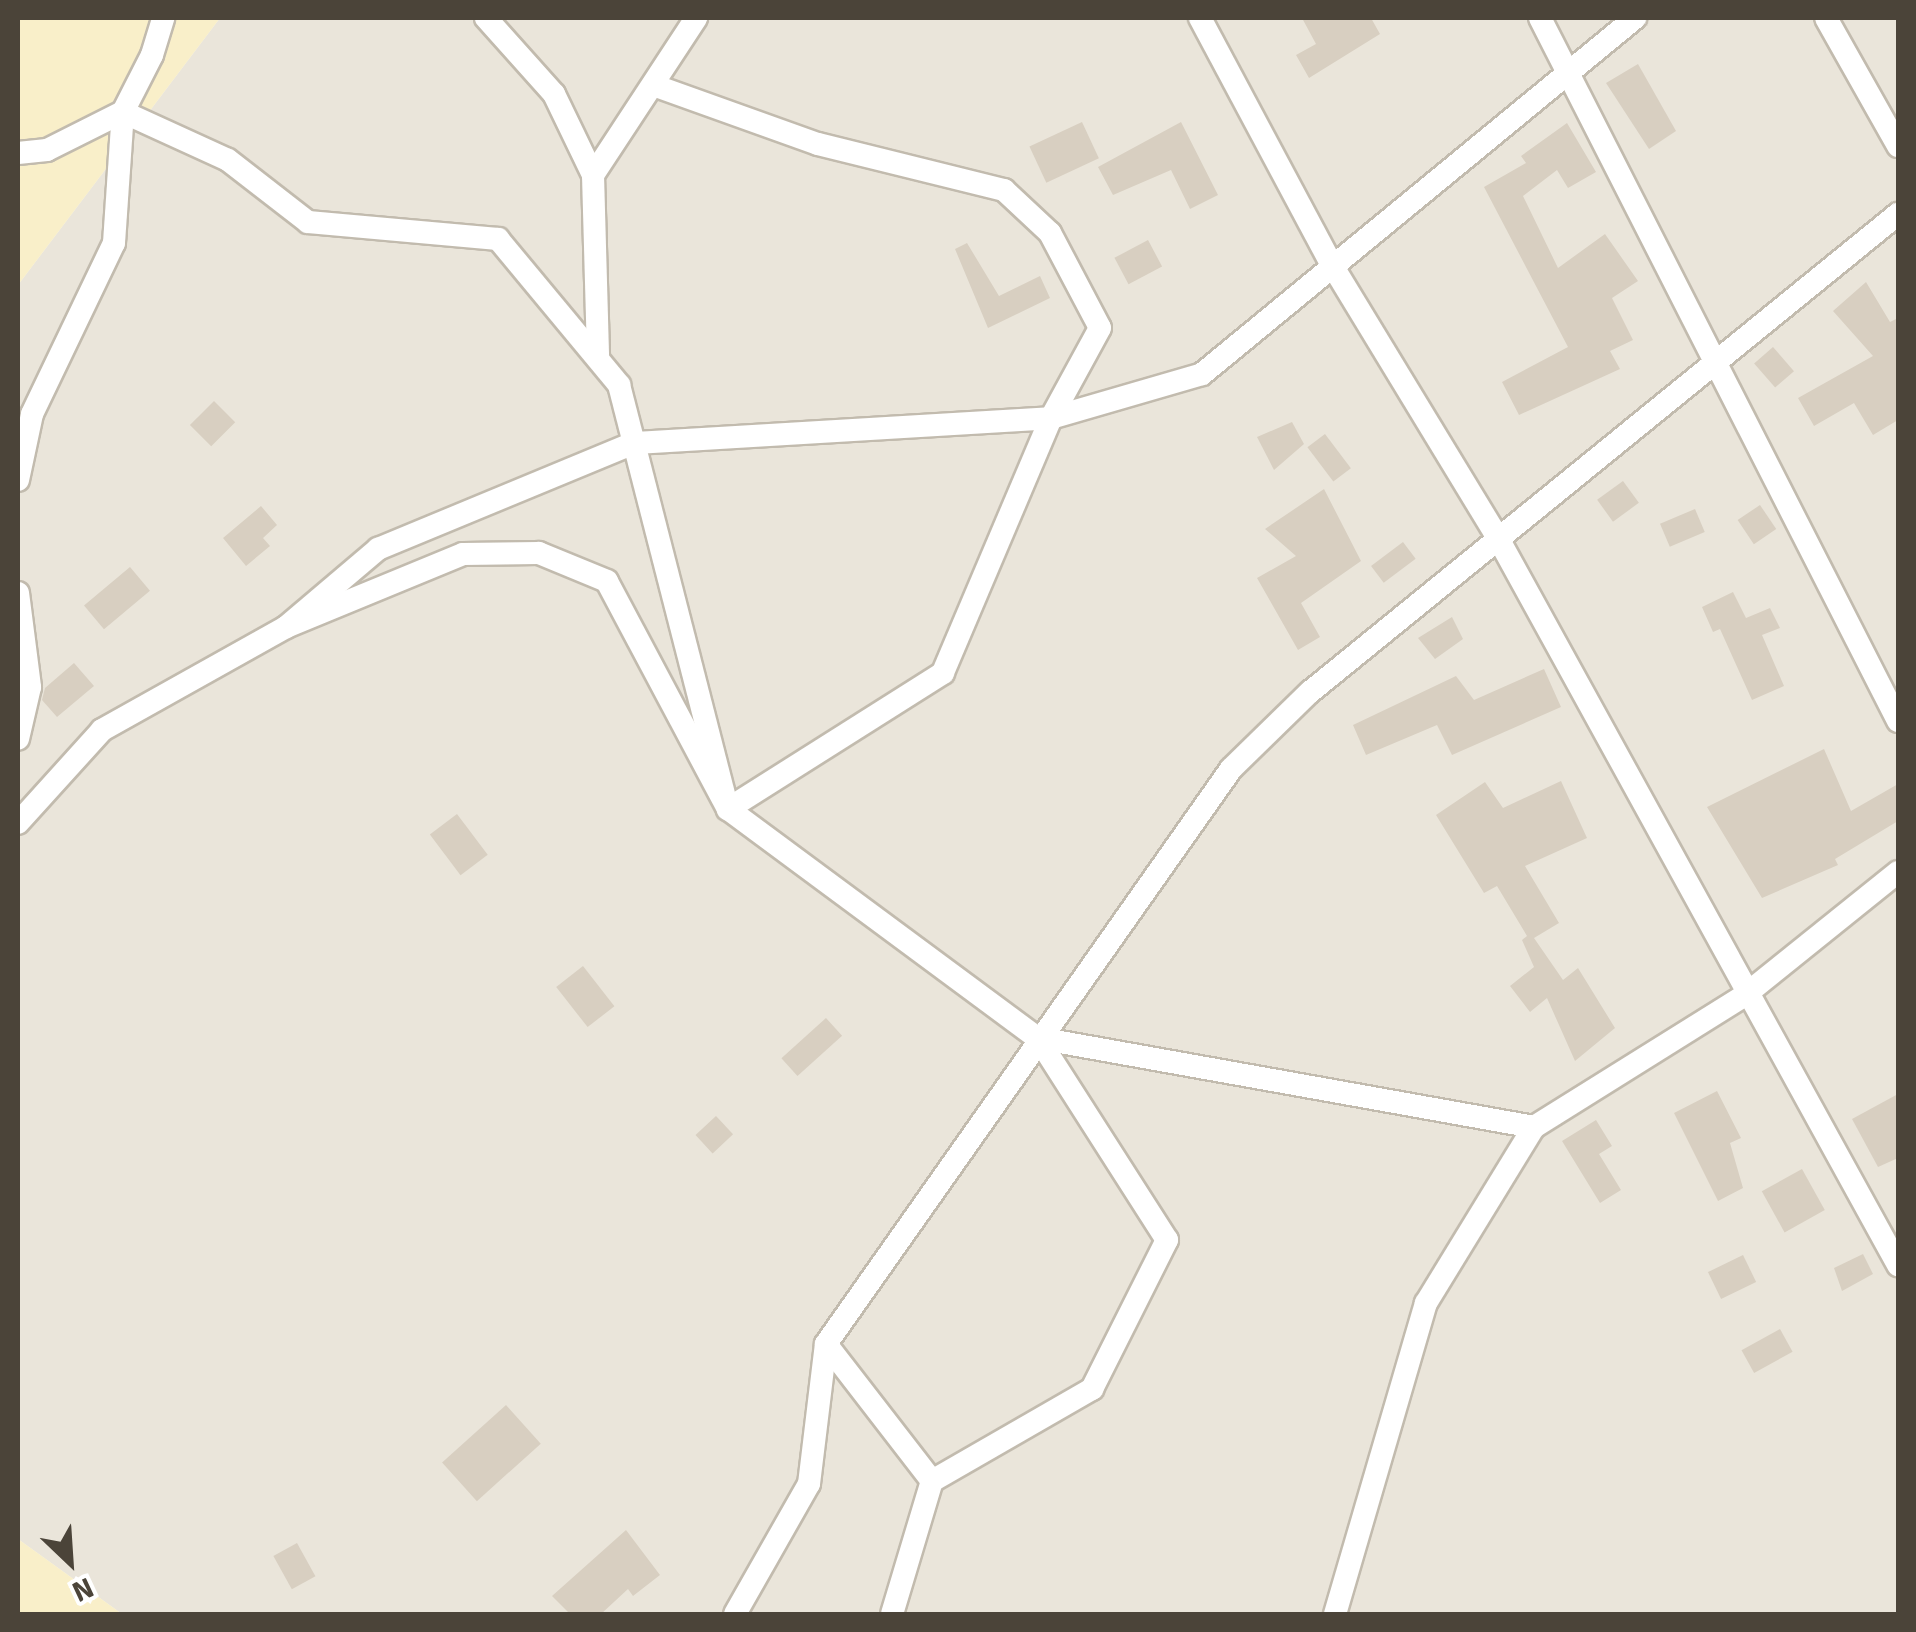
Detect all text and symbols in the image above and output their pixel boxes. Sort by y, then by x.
north arrow [20,1512,120,1612]
text: N [67,1570,99,1609]

